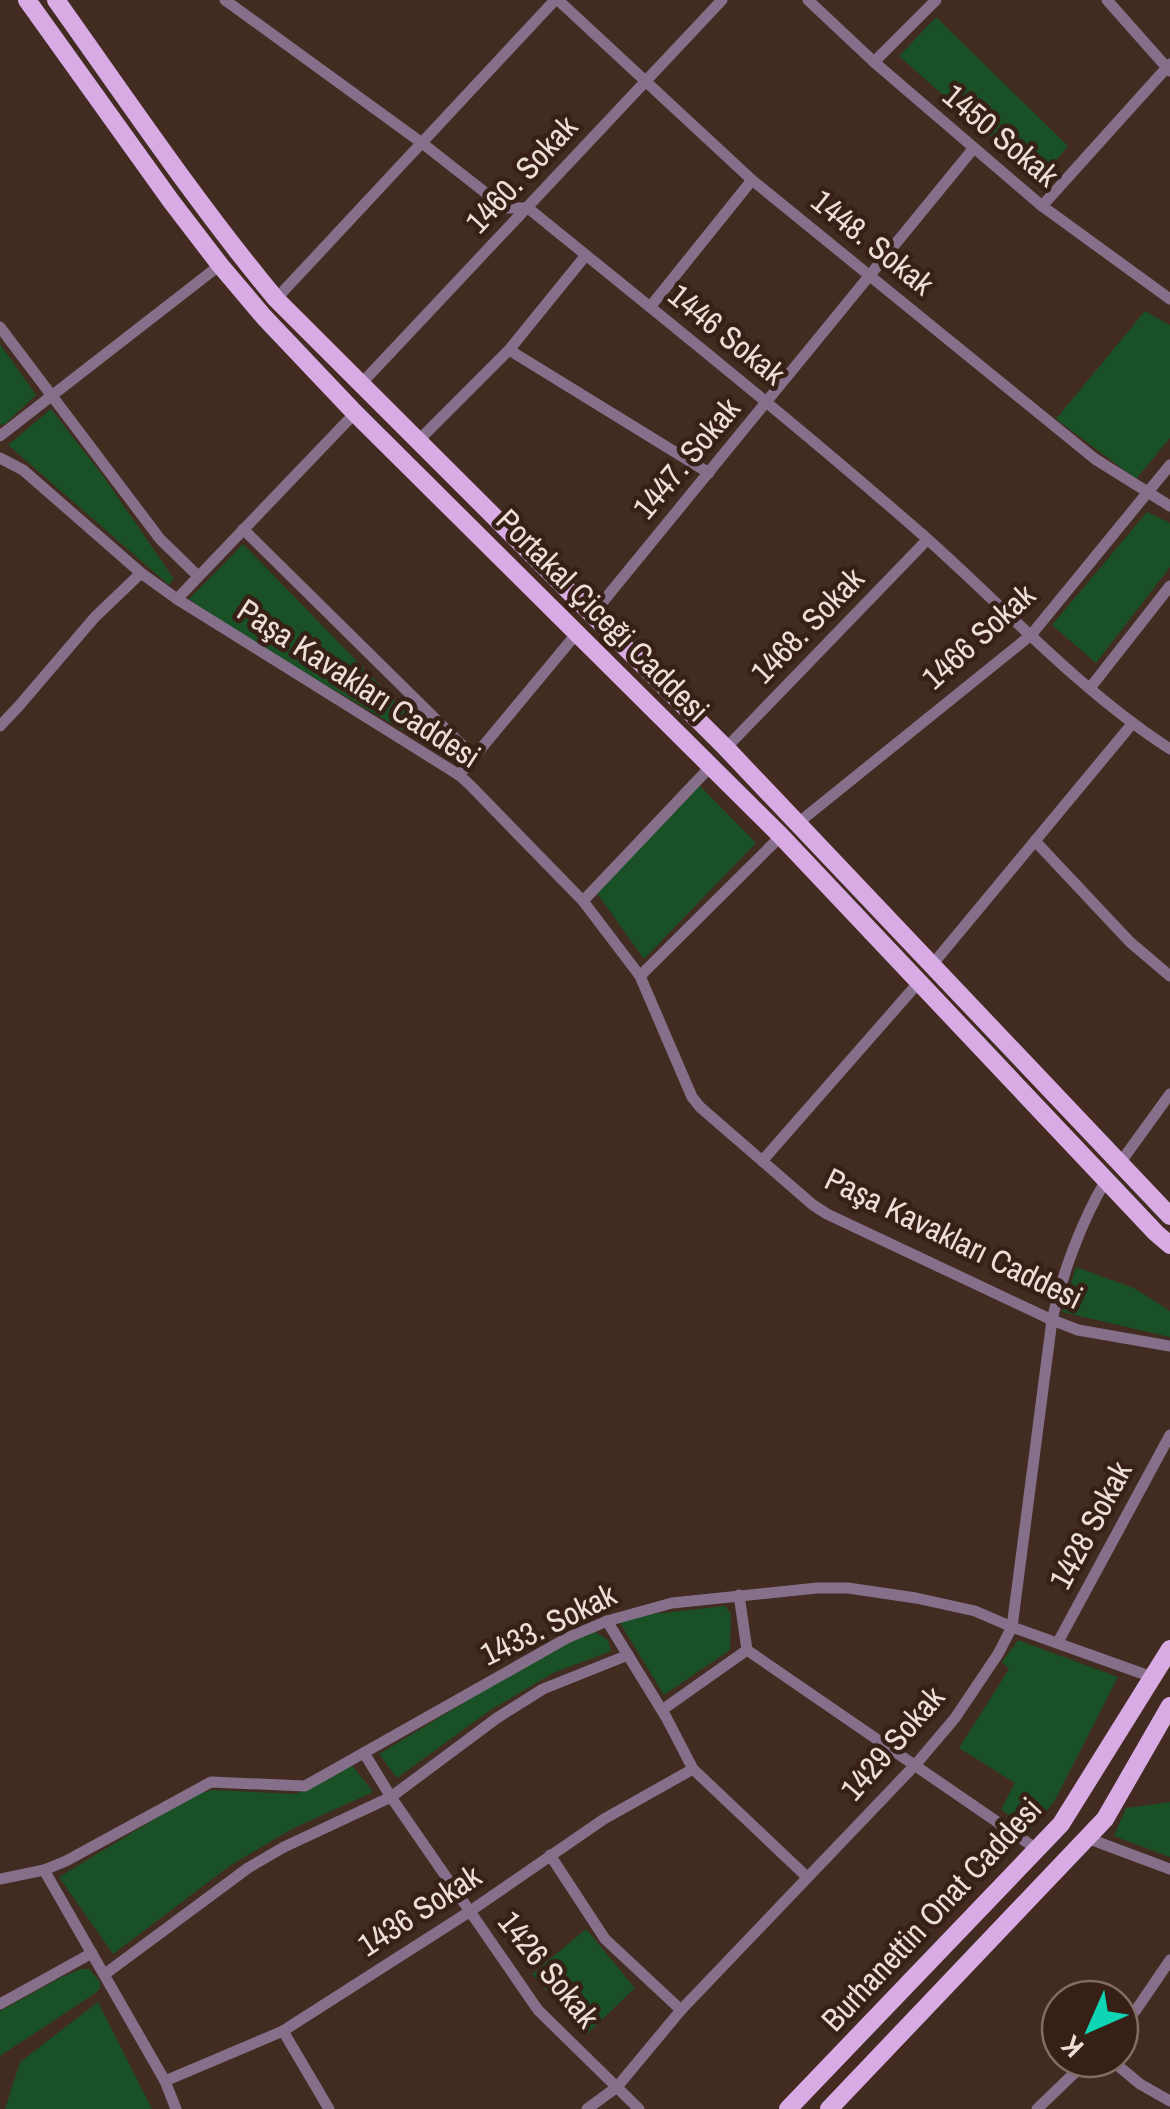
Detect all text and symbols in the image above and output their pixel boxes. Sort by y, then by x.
street label: 1450 Sokak [934,74,1069,197]
street label: 1460. Sokak [456,105,587,242]
street label: 1448. Sokak [803,179,944,305]
street label: 1446 Sokak [660,274,795,395]
street label: 1447. Sokak [623,388,750,528]
street label: Portakal Çiceği Caddesi [487,499,719,731]
street label: 1468. Sokak [741,557,874,692]
street label: 1466 Sokak [912,573,1045,698]
street label: Paşa Kavakları Caddesi [229,588,489,778]
street label: Paşa Kavakları Caddesi [818,1157,1090,1319]
street label: 1428 Sokak [1038,1453,1142,1596]
street label: 1433. Sokak [473,1572,624,1675]
street label: 1429 Sokak [830,1676,954,1809]
street label: Burhanettin Onat Caddesi [811,1788,1051,2040]
street label: 1436 Sokak [349,1854,490,1966]
street label: 1426 Sokak [489,1902,610,2037]
north arrow [1040,1979,1140,2079]
text: K [1053,2027,1092,2066]

